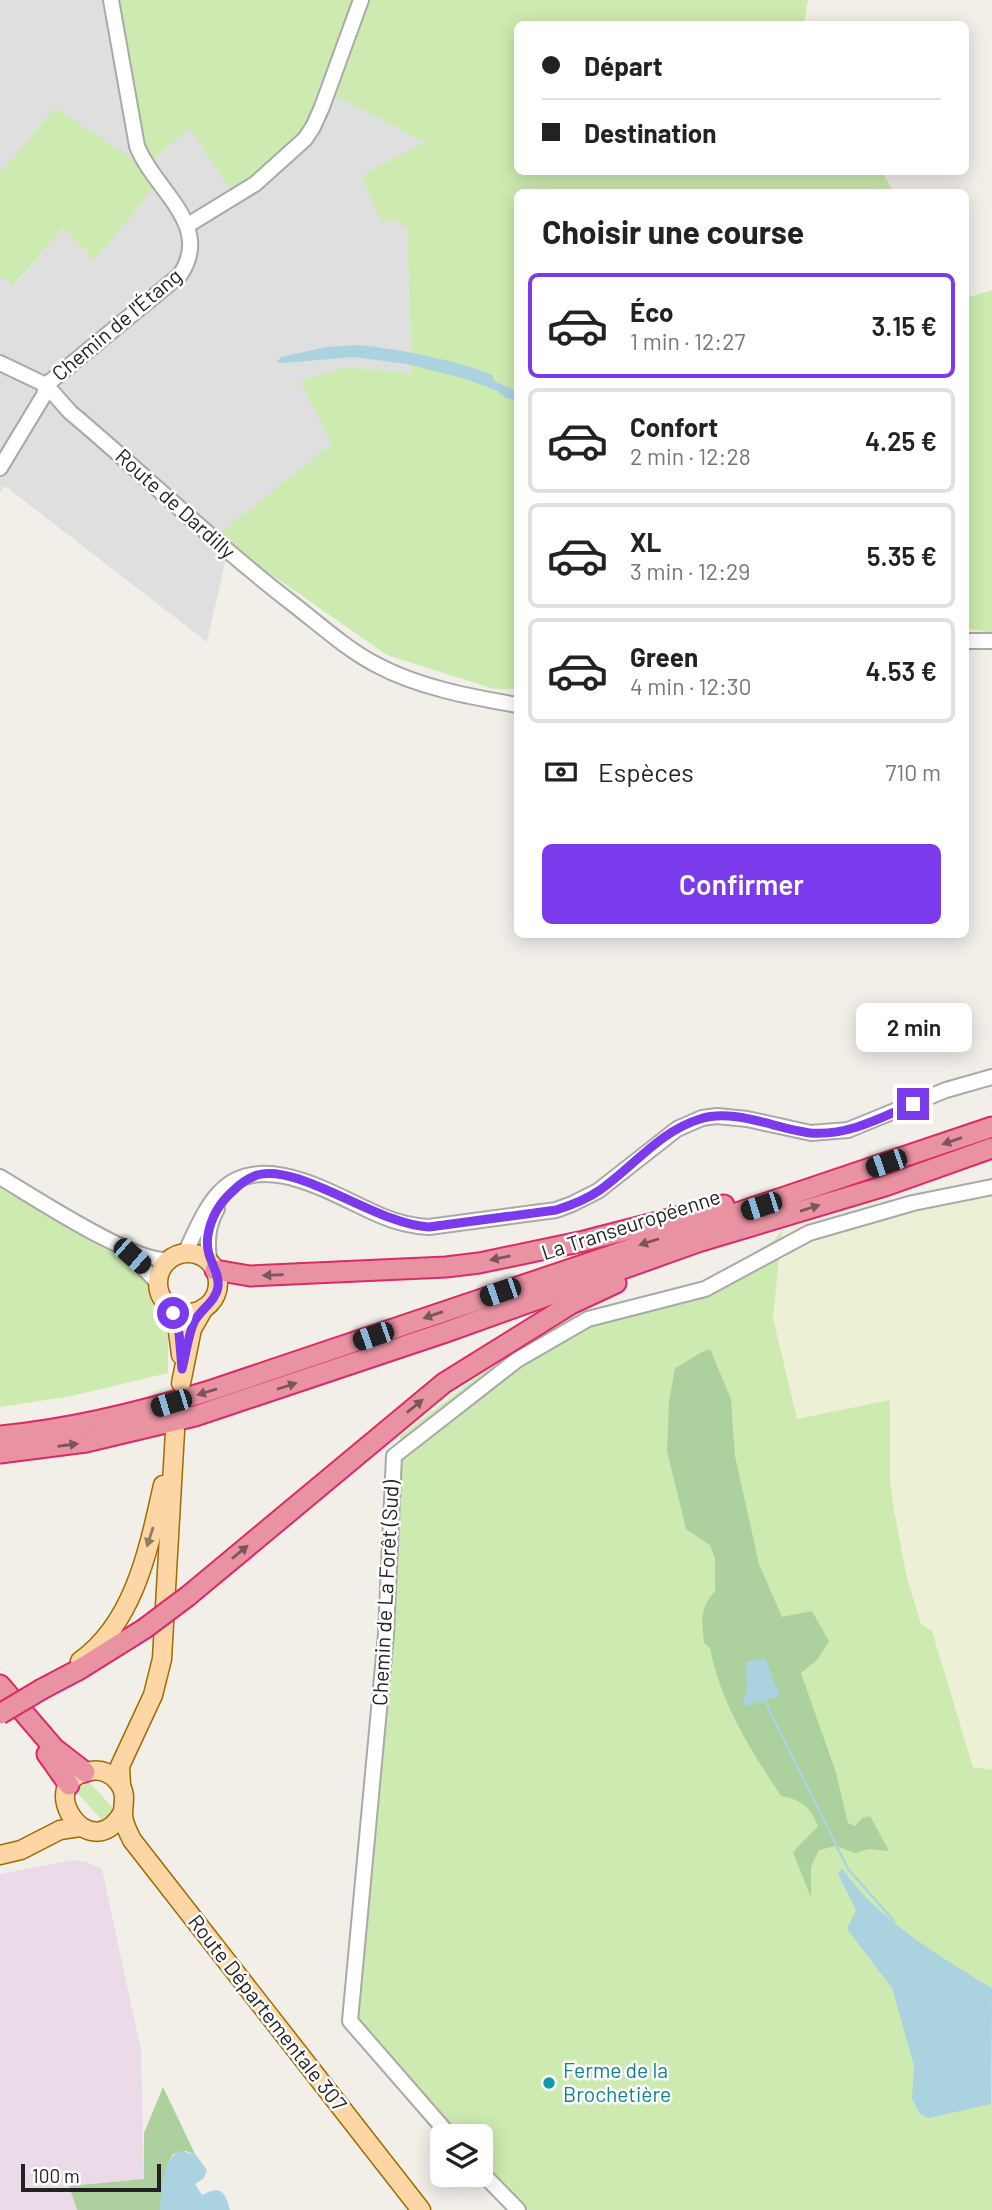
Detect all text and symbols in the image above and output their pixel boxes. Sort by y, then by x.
text: Départ [584,50,663,81]
text: Destination [584,117,717,148]
text: Choisir une course [542,212,804,250]
street label: Chemin de l'Étang [46,262,186,385]
icon: car [546,294,609,357]
text: Éco [630,296,673,327]
text: 3.15 € [871,310,937,341]
text: 1 min · 12:27 [630,327,745,355]
icon: car [546,409,609,472]
text: Confort [630,411,718,442]
text: 4.25 € [865,425,937,456]
text: 2 min · 12:28 [630,442,751,470]
street label: Route de Dardilly [111,443,241,563]
icon: car [546,524,609,587]
text: XL [630,526,661,557]
text: 5.35 € [867,540,937,571]
text: 3 min · 12:29 [630,557,750,585]
icon: car [546,639,609,702]
text: Green [630,641,698,672]
text: 4.53 € [865,655,937,686]
text: 4 min · 12:30 [630,672,752,700]
icon: cash [542,753,580,791]
text: Espèces [598,756,694,787]
text: 710 m [885,758,941,786]
button: Confirmer [542,844,941,924]
callout: 2 min [855,1002,971,1052]
text: 2 min [887,1013,941,1041]
route end [897,1088,929,1120]
one-way arrow [941,1136,962,1147]
car [863,1146,910,1180]
street label: La Transeuropéenne [538,1183,723,1264]
car [738,1190,785,1222]
one-way arrow [800,1203,821,1213]
car [110,1234,155,1278]
one-way arrow [639,1238,660,1248]
one-way arrow [489,1253,511,1264]
one-way arrow [262,1270,284,1281]
car [477,1275,524,1309]
route start [157,1297,189,1329]
one-way arrow [423,1310,444,1321]
car [350,1319,397,1353]
one-way arrow [277,1380,298,1391]
car [148,1387,195,1419]
one-way arrow [197,1387,218,1398]
one-way arrow [405,1399,423,1414]
one-way arrow [57,1439,79,1450]
street label: Chemin de La Forêt (Sud) [366,1479,403,1706]
one-way arrow [144,1527,155,1548]
one-way arrow [232,1545,249,1560]
street label: Route Départementale 307 [184,1909,353,2115]
place label: Ferme de la Brochetière [563,2057,671,2106]
marker: Ferme de la Brochetière [541,2075,557,2091]
map controls [430,2124,493,2187]
button: layers [430,2124,493,2187]
scale bar [21,2161,161,2193]
text: 100 m [32,2164,80,2187]

